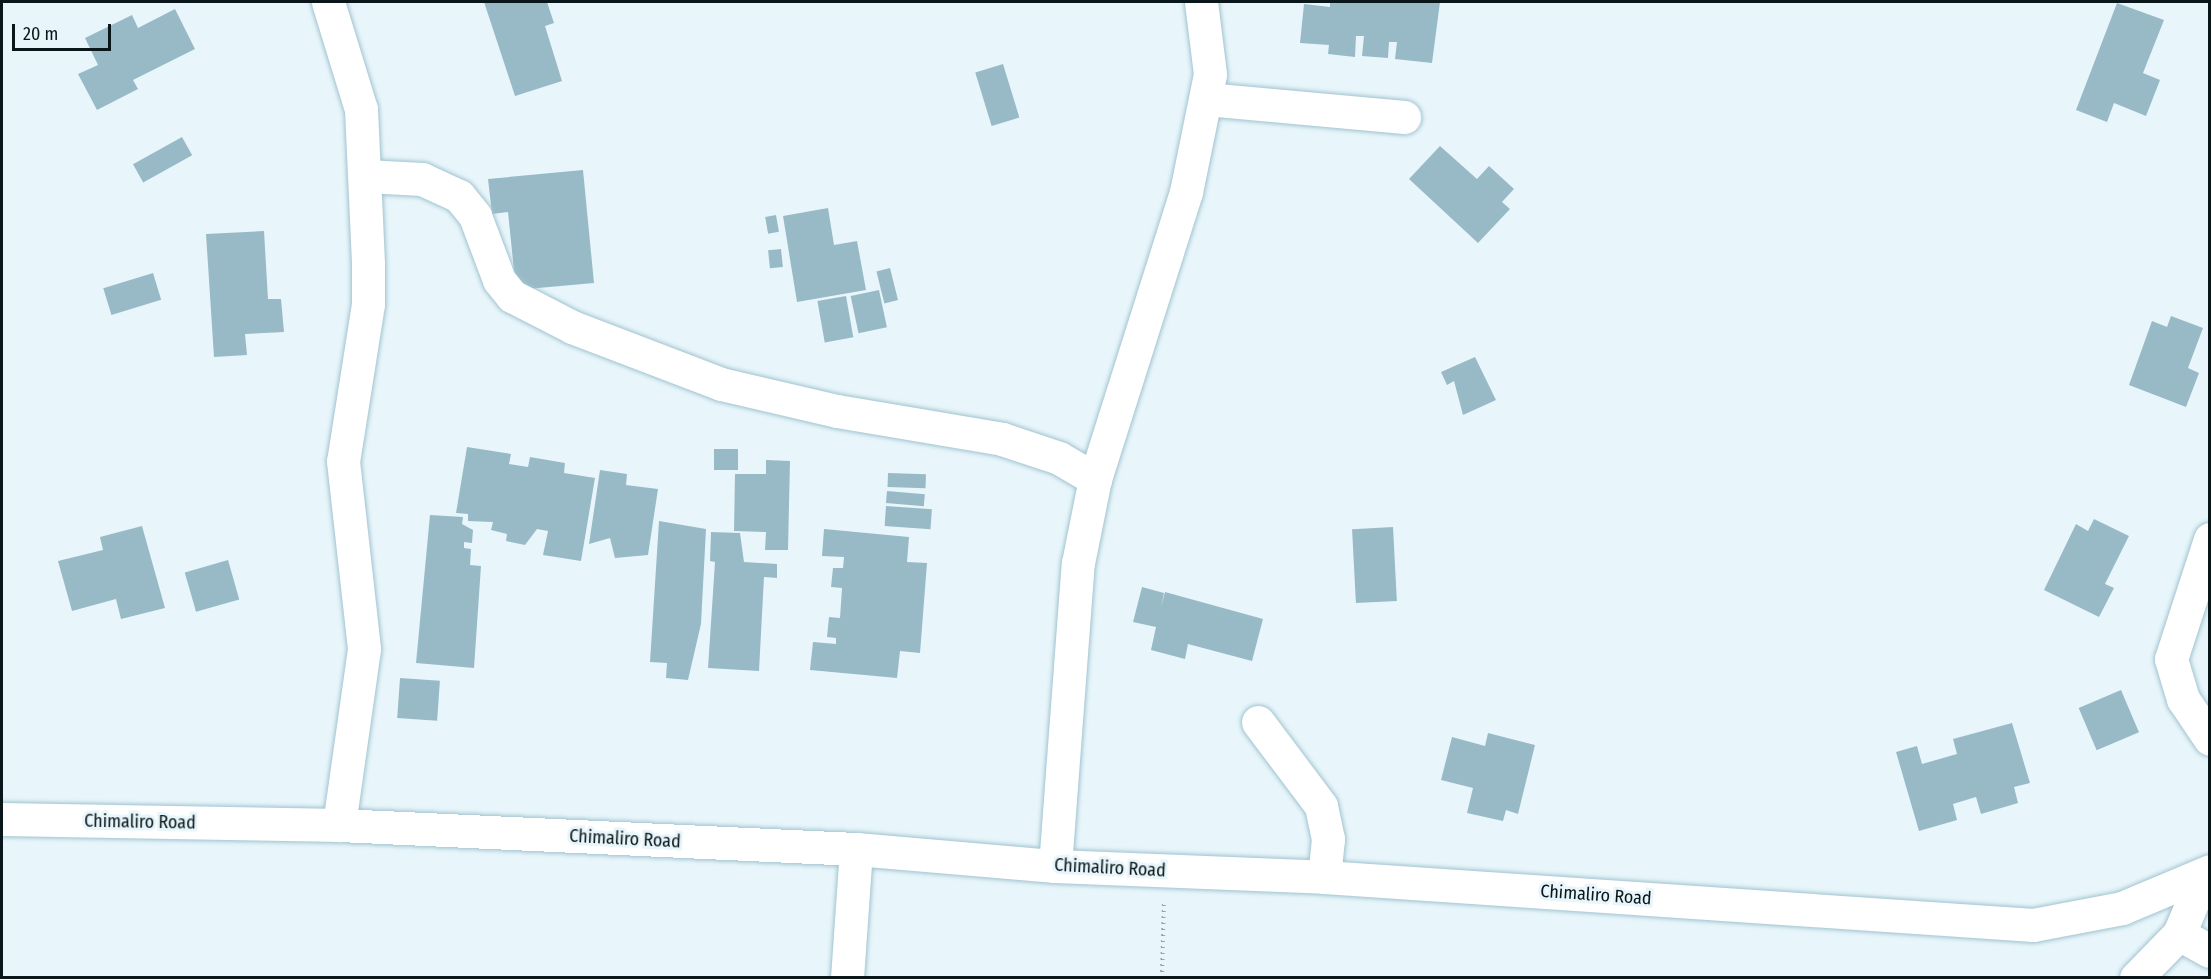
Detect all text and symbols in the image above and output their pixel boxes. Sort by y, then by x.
scale bar [15,12,114,50]
text: 20 m [23,23,58,45]
street label: Chimaliro Road [84,810,196,834]
street label: Chimaliro Road [569,825,681,853]
street label: Chimaliro Road [1054,854,1166,882]
street label: Chimaliro Road [1540,880,1652,910]

